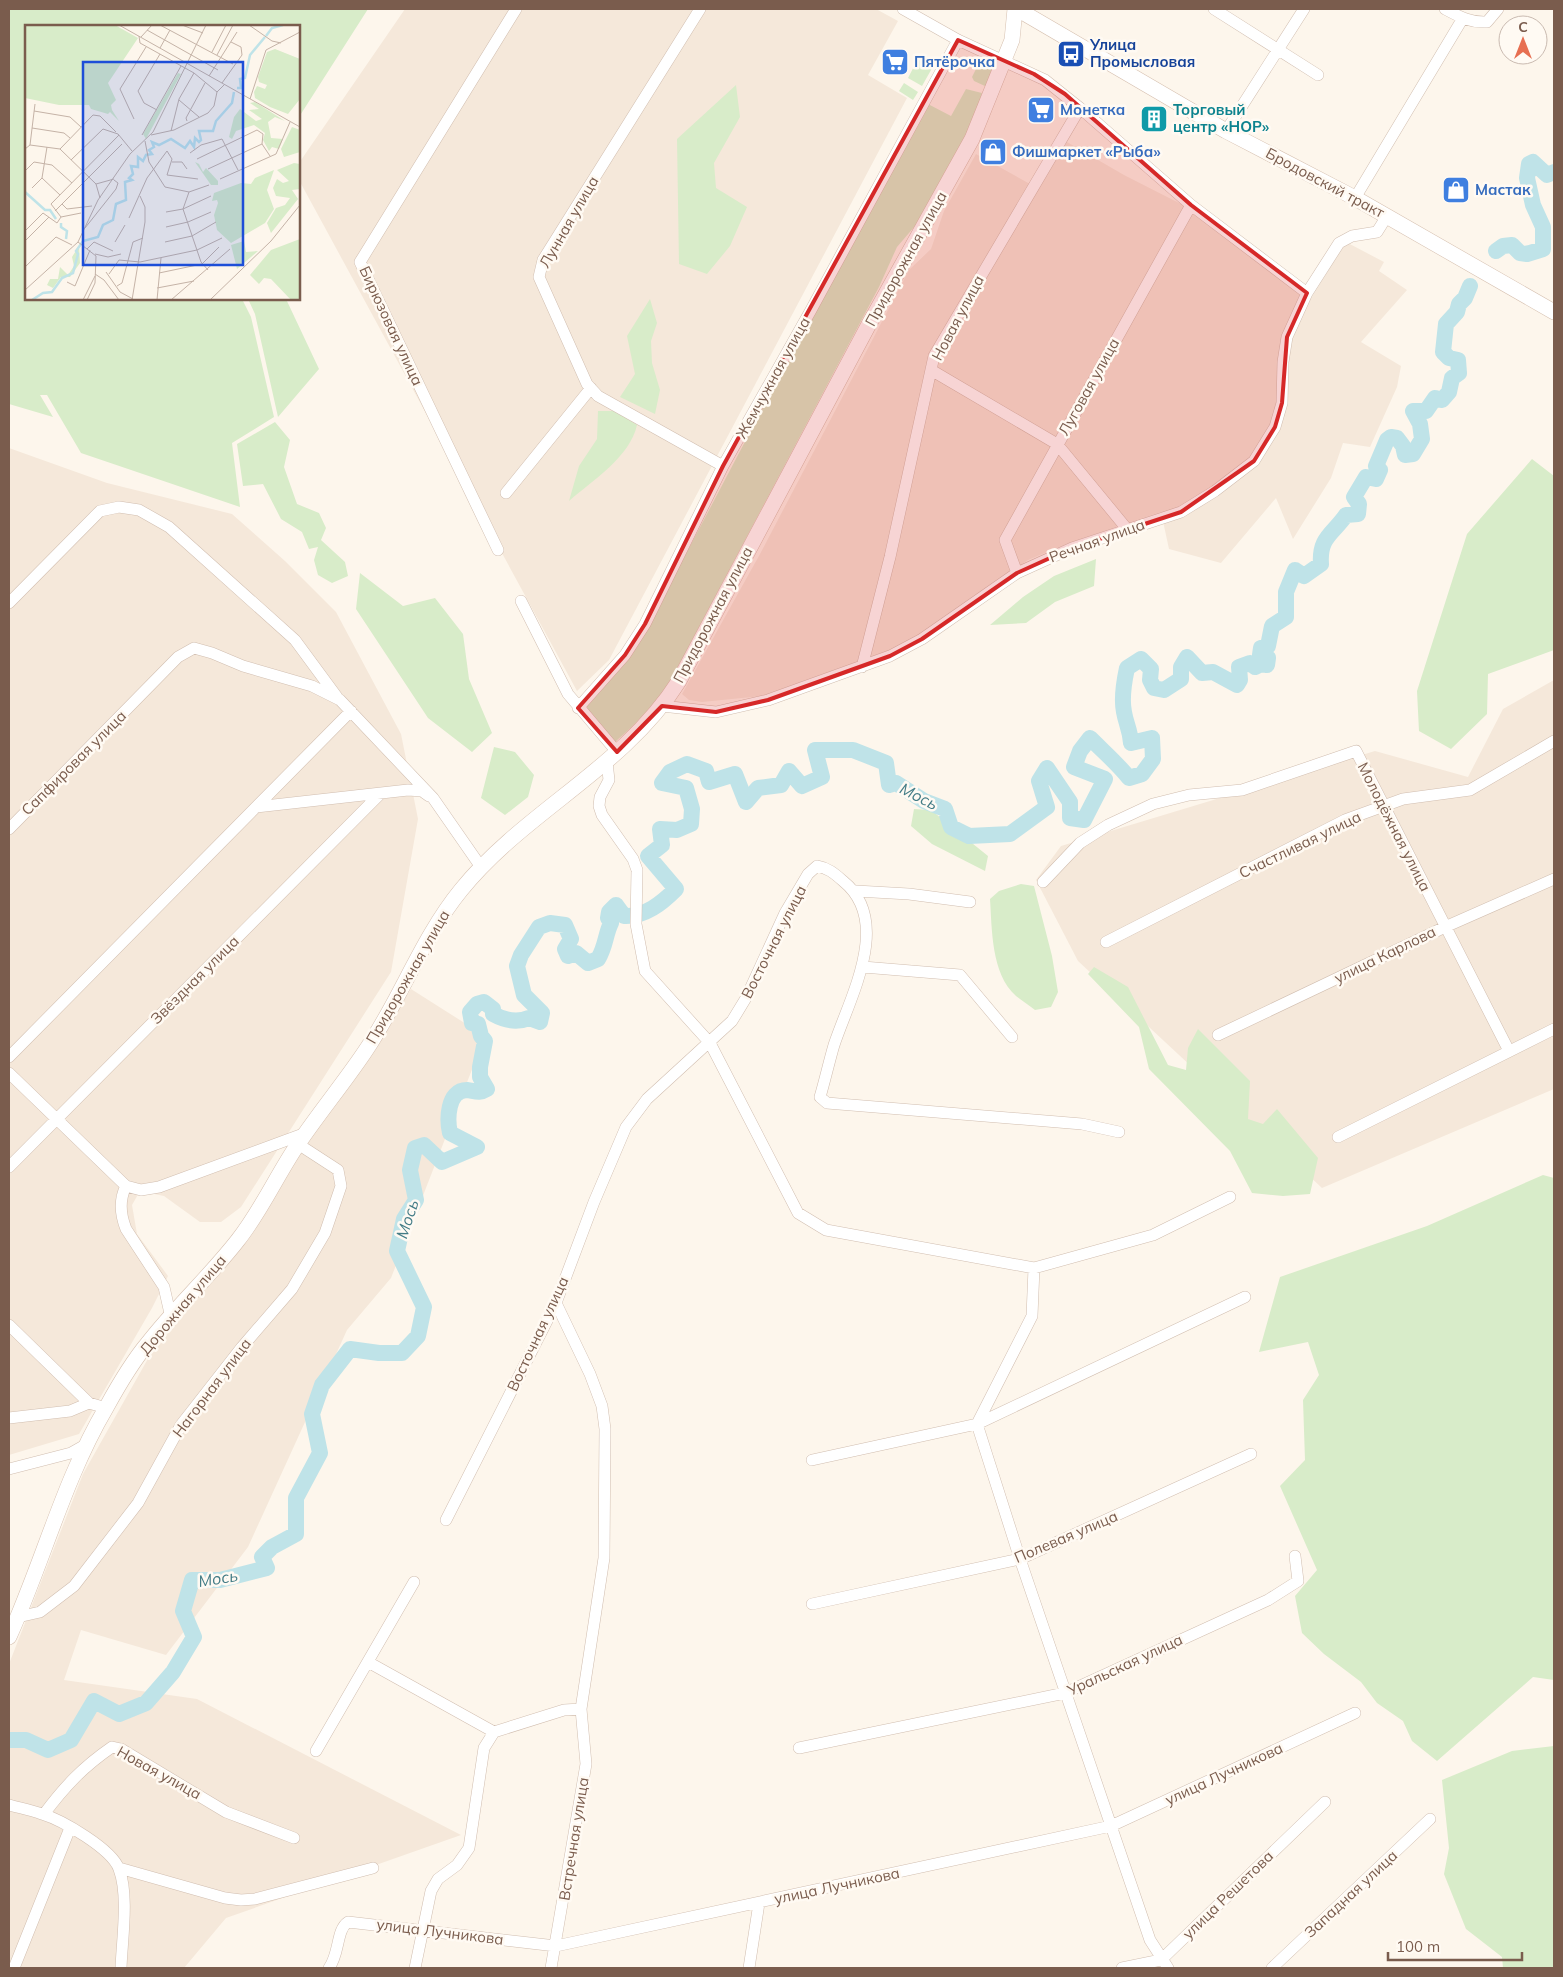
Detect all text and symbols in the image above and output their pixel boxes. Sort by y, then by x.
north arrow [1498,15,1548,65]
text: С [1518,18,1528,36]
inset map [25,25,300,300]
place label: Улица Промысловая [1089,35,1195,71]
bus stop icon: Улица Промысловая [1056,39,1086,69]
supermarket icon: Пятёрочка [880,47,910,77]
place label: Пятёрочка [914,52,995,71]
supermarket icon: Монетка [1026,95,1056,125]
place label: Монетка [1060,100,1125,119]
place label: Торговый центр «НОР» [1173,100,1270,136]
building icon: Торговый центр «НОР» [1139,104,1169,134]
shop icon: Фишмаркет «Рыба» [978,137,1008,167]
place label: Фишмаркет «Рыба» [1012,142,1161,161]
street label: Бродовский тракт [1263,143,1388,222]
street label: Лунная улица [535,173,602,271]
shop icon: Мастак [1441,175,1471,205]
place label: Мастак [1475,180,1531,199]
street label: Придорожная улица [861,188,951,330]
street label: Бирюзовая улица [355,263,427,389]
street label: Новая улица [927,272,988,364]
street label: Жемчужная улица [731,314,814,442]
street label: Луговая улица [1054,335,1123,439]
street label: Речная улица [1046,514,1147,567]
street label: Придорожная улица [669,543,756,686]
street label: Сапфировая улица [17,706,130,819]
street label: Молодёжная улица [1354,759,1435,895]
water label: Мось [897,778,942,814]
street label: Счастливая улица [1236,807,1364,882]
street label: Восточная улица [737,882,810,1002]
street label: Придорожная улица [361,906,454,1047]
street label: улица Карлова [1331,922,1439,987]
street label: Звёздная улица [146,931,243,1028]
water label: Мось [391,1197,423,1241]
street label: Дорожная улица [135,1251,230,1359]
street label: Восточная улица [503,1273,572,1394]
street label: Нагорная улица [168,1334,255,1441]
street label: Полевая улица [1011,1506,1120,1567]
water label: Мось [197,1565,239,1591]
street label: Уральская улица [1063,1629,1186,1700]
street label: улица Лучникова [1162,1738,1286,1809]
street label: Новая улица [114,1742,205,1804]
street label: Встречная улица [554,1776,593,1902]
street label: улица Решетова [1178,1846,1277,1943]
street label: Западная улица [1300,1846,1401,1942]
street label: улица Лучникова [772,1863,901,1908]
street label: улица Лучникова [375,1914,505,1949]
scale bar [1388,1930,1522,1962]
text: 100 m [1396,1937,1440,1956]

